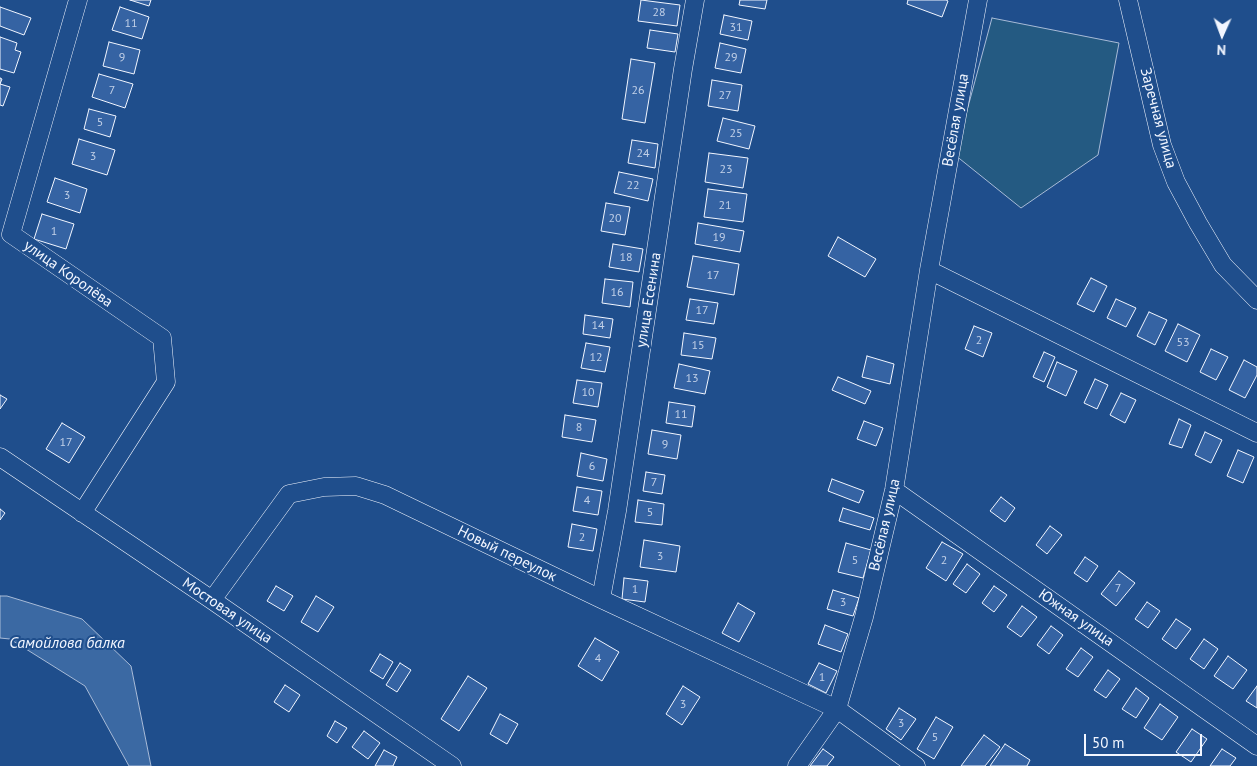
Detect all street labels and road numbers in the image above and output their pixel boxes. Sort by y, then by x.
street label: Заречная улица [1136,66,1180,170]
street label: Весёлая улица [939,72,973,168]
street label: улица Королёва [20,237,116,311]
street label: улица Есенина [633,251,665,349]
street label: Весёлая улица [866,477,904,573]
street label: Новый переулок [454,522,560,586]
street label: Мостовая улица [179,574,275,648]
street label: Южная улица [1035,585,1117,651]

